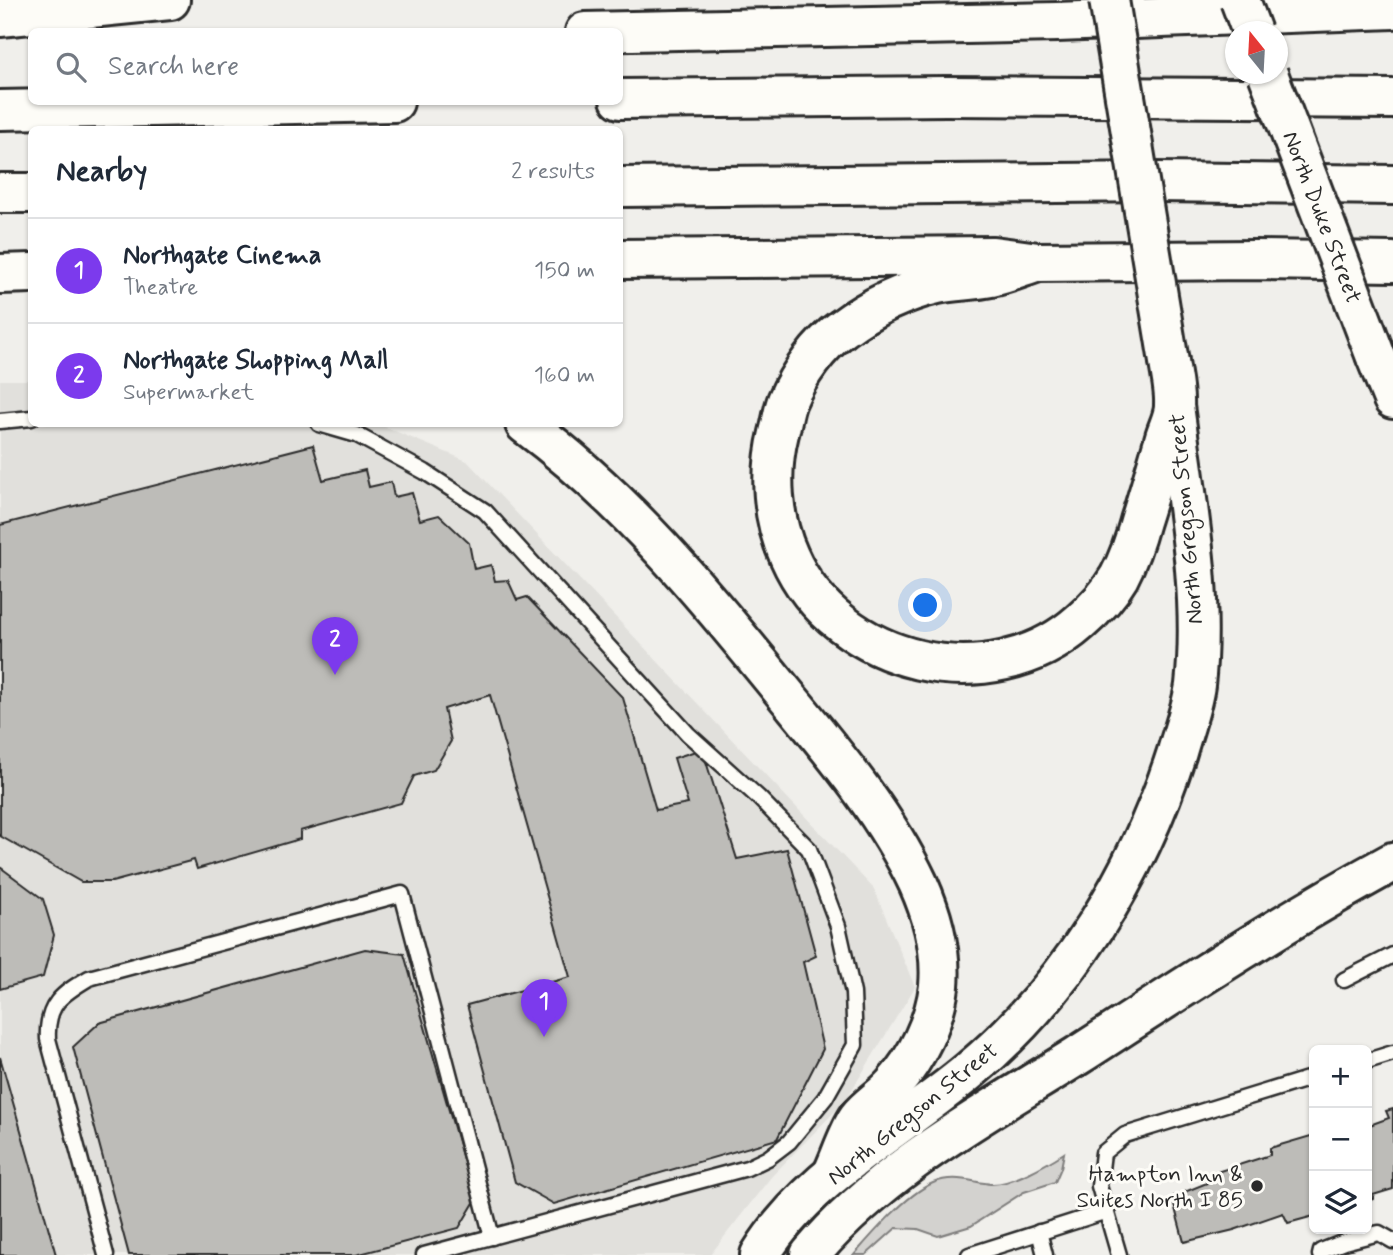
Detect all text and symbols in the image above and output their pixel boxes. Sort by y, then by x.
north arrow [1225,21,1288,84]
search box [28,28,623,105]
icon: search [52,48,90,86]
text: Search here [108,50,239,84]
street label: North Duke Street [1274,127,1368,308]
text: Nearby [56,152,147,191]
text: 2 results [511,157,595,187]
text: Northgate Cinema [123,239,322,273]
text: 1 [74,256,84,286]
text: 150 m [534,256,595,286]
text: Theatre [123,273,198,303]
text: Northgate Shopping Mall [123,344,388,378]
text: 2 [73,361,85,391]
text: 160 m [534,361,595,391]
text: Supermarket [123,378,254,408]
street label: North Gregson Street [1163,412,1213,626]
your location [908,588,942,622]
pin: 2 [312,617,358,675]
pin: 1 [521,979,567,1037]
street label: North Gregson Street [822,1036,1006,1194]
map controls [1309,1045,1372,1234]
button: + [1309,1045,1372,1108]
button: − [1309,1108,1372,1171]
place label: Hampton Inn & Suites North I 85 [1076,1160,1243,1216]
button: layers [1309,1171,1372,1234]
marker: Hampton Inn & Suites North I 85 [1249,1178,1265,1194]

